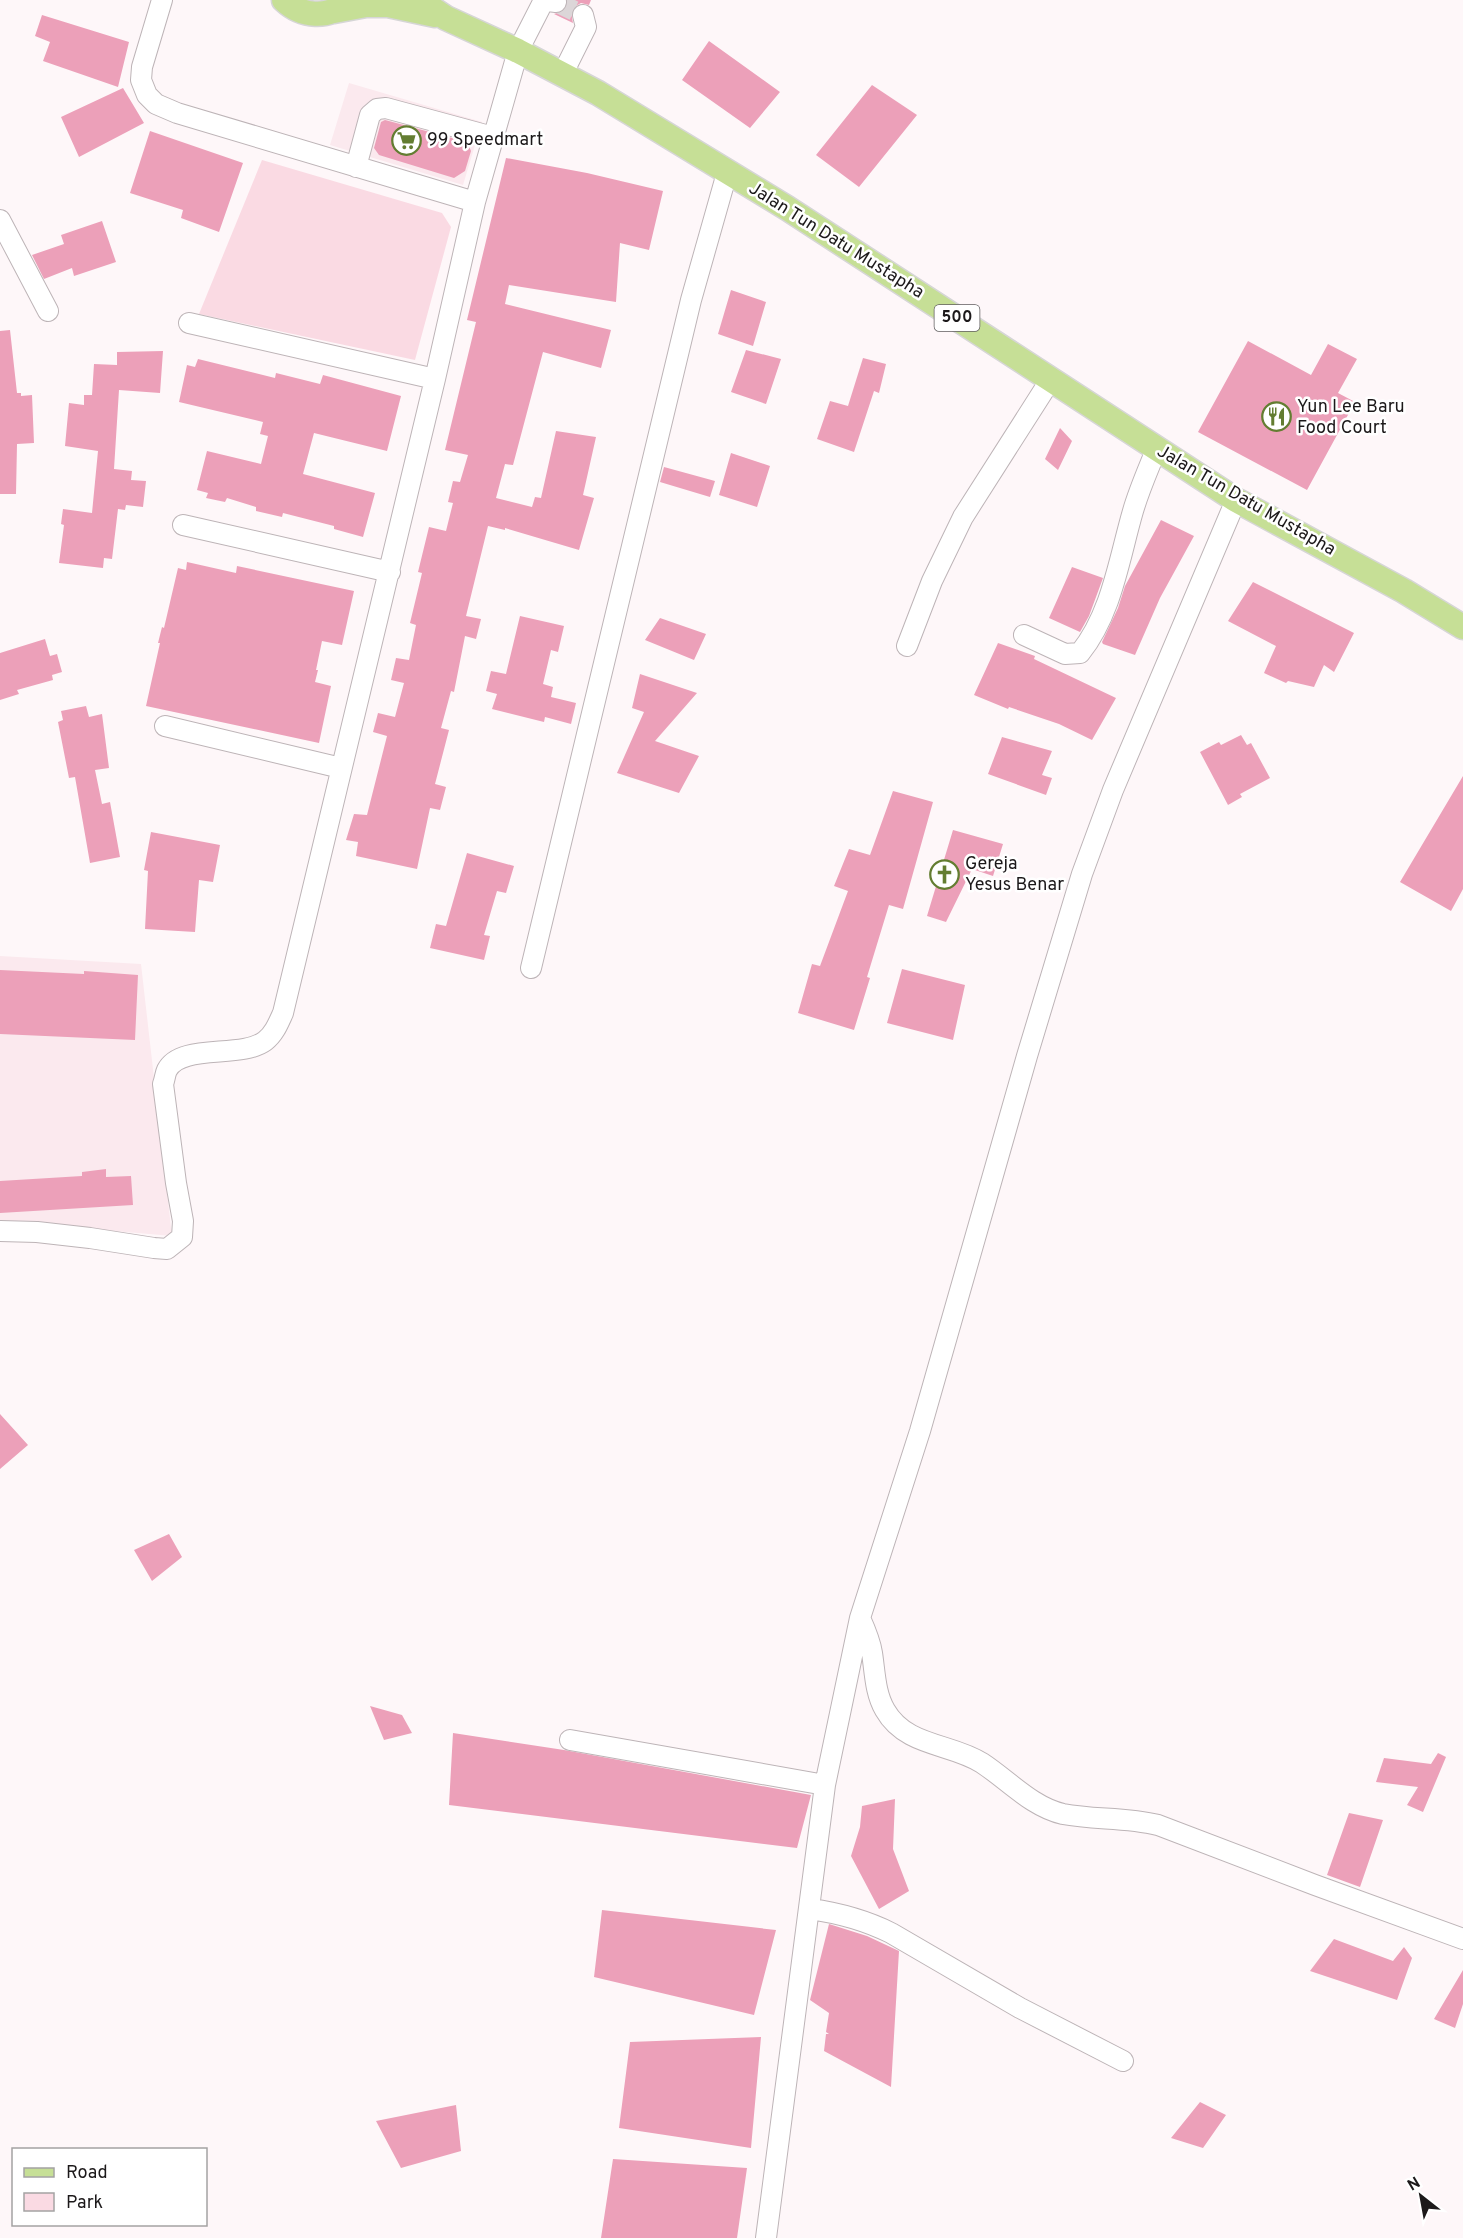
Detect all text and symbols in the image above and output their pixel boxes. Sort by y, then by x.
supermarket icon: 99 Speedmart [390,124,422,156]
place label: 99 Speedmart [427,129,543,152]
street label: Jalan Tun Datu Mustapha [744,178,928,304]
road number: 500 [934,305,980,331]
place label: Yun Lee Baru Food Court [1297,396,1405,440]
restaurant icon: Yun Lee Baru Food Court [1260,401,1292,433]
street label: Jalan Tun Datu Mustapha [1152,440,1340,562]
place label: Gereja Yesus Benar [965,853,1064,897]
church icon: Gereja Yesus Benar [928,858,960,890]
legend [12,2148,207,2226]
text: Road [66,2162,108,2185]
north arrow [1391,2166,1451,2226]
text: N [1404,2173,1424,2196]
text: Park [66,2192,103,2215]

